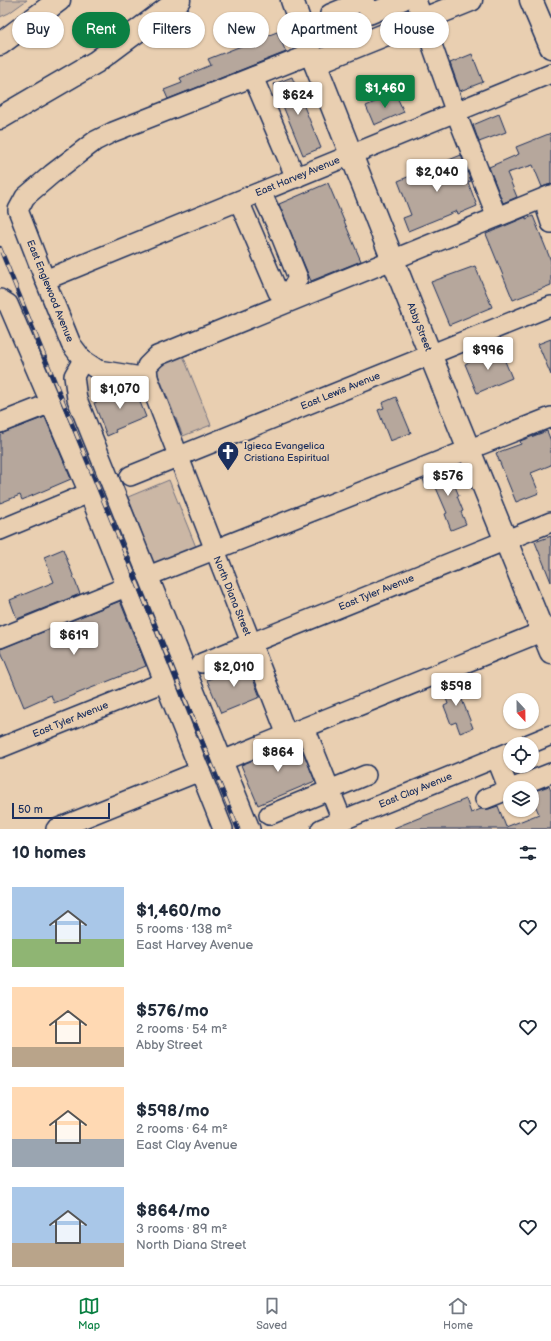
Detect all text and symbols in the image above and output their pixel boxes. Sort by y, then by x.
chip: Buy [12,12,64,48]
chip: Rent [72,12,130,48]
chip: Filters [138,12,205,48]
chip: New [213,12,269,48]
chip: Apartment [277,12,372,48]
chip: House [380,12,449,48]
pin: $1,460 [352,75,418,109]
text: $1,460 [365,80,405,96]
pin: $624 [274,82,322,116]
text: $624 [282,87,314,103]
street label: East Harvey Avenue [254,154,342,199]
pin: $2,040 [404,159,470,193]
text: $2,040 [415,164,459,180]
street label: East Englewood Avenue [24,238,76,344]
street label: Abby Street [404,301,434,353]
pin: $996 [464,337,512,371]
text: $996 [472,342,504,358]
street label: East Lewis Avenue [299,370,382,412]
pin: $1,070 [87,376,153,410]
text: $1,070 [100,381,140,397]
church icon: Igieca Evangelica Cristiana Espiritual [215,439,241,472]
place label: Igieca Evangelica Cristiana Espiritual [244,440,329,464]
pin: $576 [424,463,472,497]
text: $576 [432,468,464,484]
street label: North Diana Street [211,554,253,638]
street label: East Tyler Avenue [337,572,416,613]
pin: $619 [50,622,98,656]
text: $619 [59,627,89,643]
pin: $2,010 [201,654,267,688]
text: $2,010 [214,659,254,675]
pin: $598 [432,673,480,707]
text: $598 [440,678,472,694]
north arrow [503,693,539,729]
map controls [503,693,539,817]
street label: East Tyler Avenue [31,699,110,740]
button: locate [503,737,539,773]
pin: $864 [254,739,302,773]
text: $864 [262,744,294,760]
street label: East Clay Avenue [377,770,454,811]
button: layers [503,781,539,817]
scale bar [12,801,110,820]
text: 50 m [18,803,43,816]
icon: filters [517,842,539,864]
text: 10 homes [12,843,86,863]
text: $1,460/mo [136,901,221,921]
icon: home [44,903,92,951]
icon: heart [517,916,539,938]
text: 5 rooms · 138 m² [136,921,232,937]
text: East Harvey Avenue [136,937,253,953]
text: $576/mo [136,1001,209,1021]
icon: home [44,1003,92,1051]
icon: heart [517,1016,539,1038]
text: 2 rooms · 54 m² [136,1021,227,1037]
text: Abby Street [136,1037,202,1053]
text: $598/mo [136,1101,209,1121]
icon: home [44,1103,92,1151]
icon: heart [517,1116,539,1138]
text: 2 rooms · 64 m² [136,1121,228,1137]
text: East Clay Avenue [136,1137,237,1153]
text: $864/mo [136,1201,210,1221]
icon: home [44,1203,92,1251]
icon: heart [517,1216,539,1238]
text: 3 rooms · 89 m² [136,1221,227,1237]
text: North Diana Street [136,1237,246,1253]
tab: Map [78,1295,100,1332]
tab: Saved [256,1295,287,1332]
tab: Home [443,1295,473,1332]

